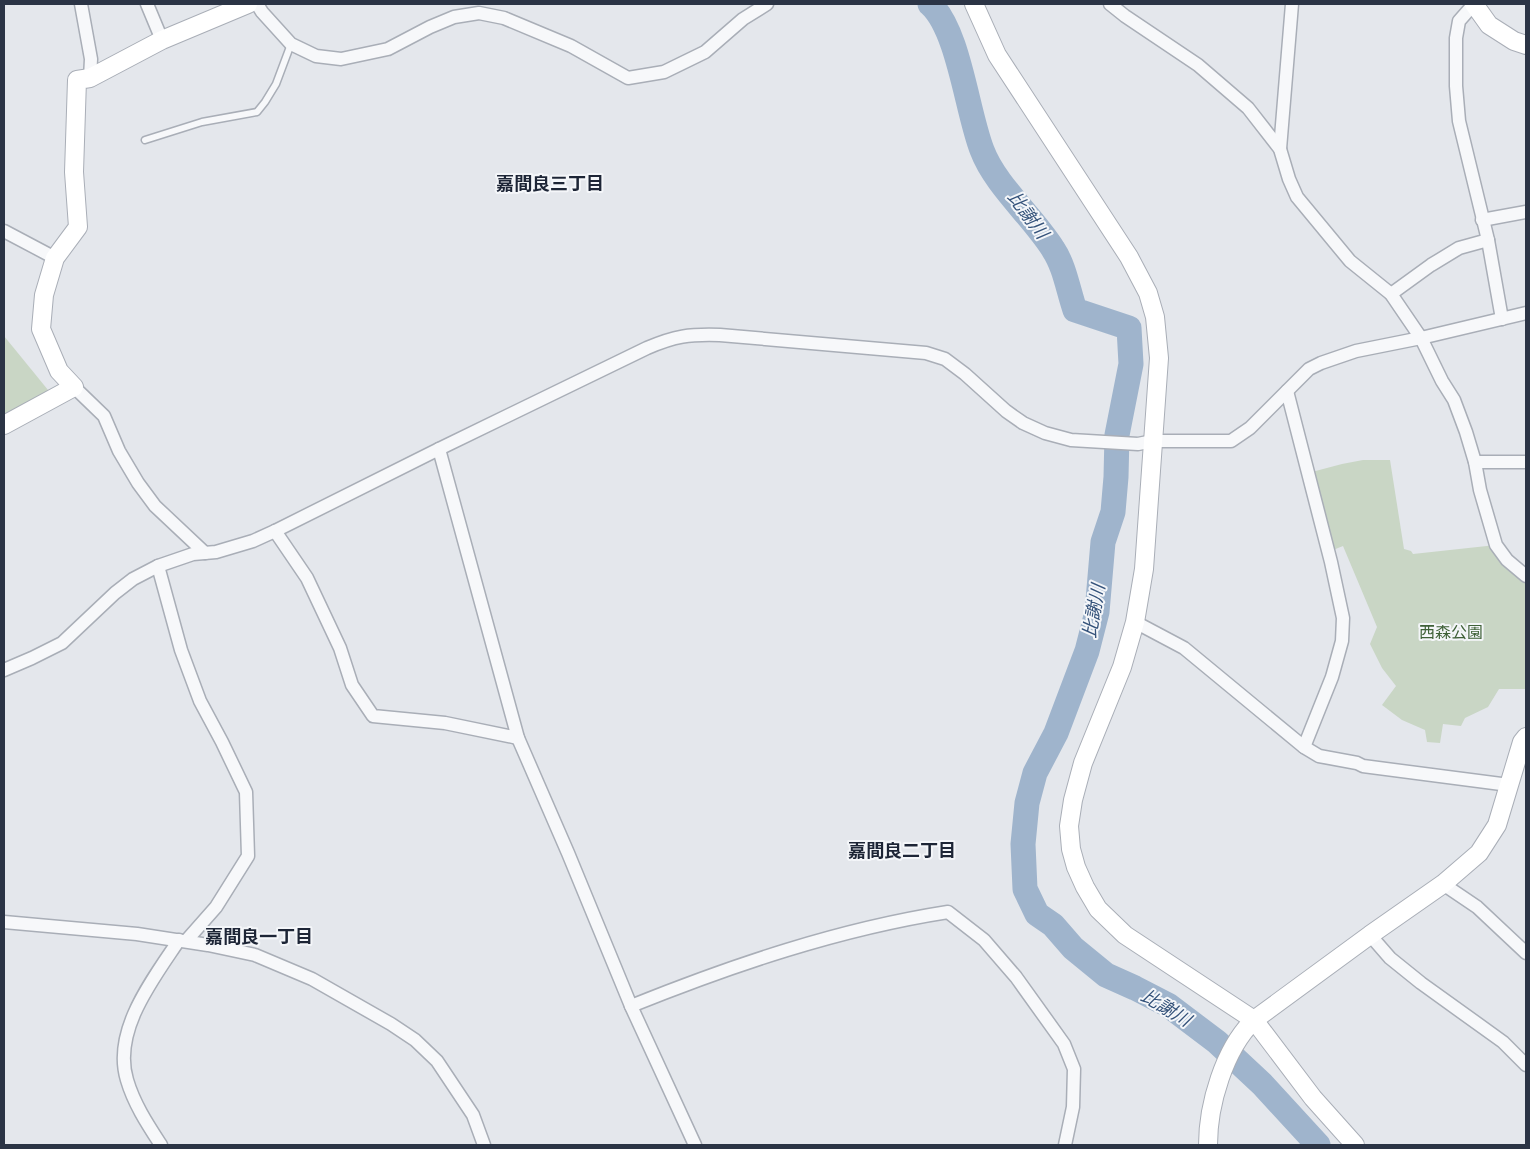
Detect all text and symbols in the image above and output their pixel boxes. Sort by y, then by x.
district label: 嘉間良三丁目 [496,172,604,196]
water label: 比謝川 [1002,186,1055,245]
water label: 比謝川 [1077,580,1111,640]
park label: 西森公園 [1419,622,1483,643]
district label: 嘉間良二丁目 [848,839,956,863]
district label: 嘉間良一丁目 [205,925,313,949]
water label: 比謝川 [1137,984,1197,1033]

